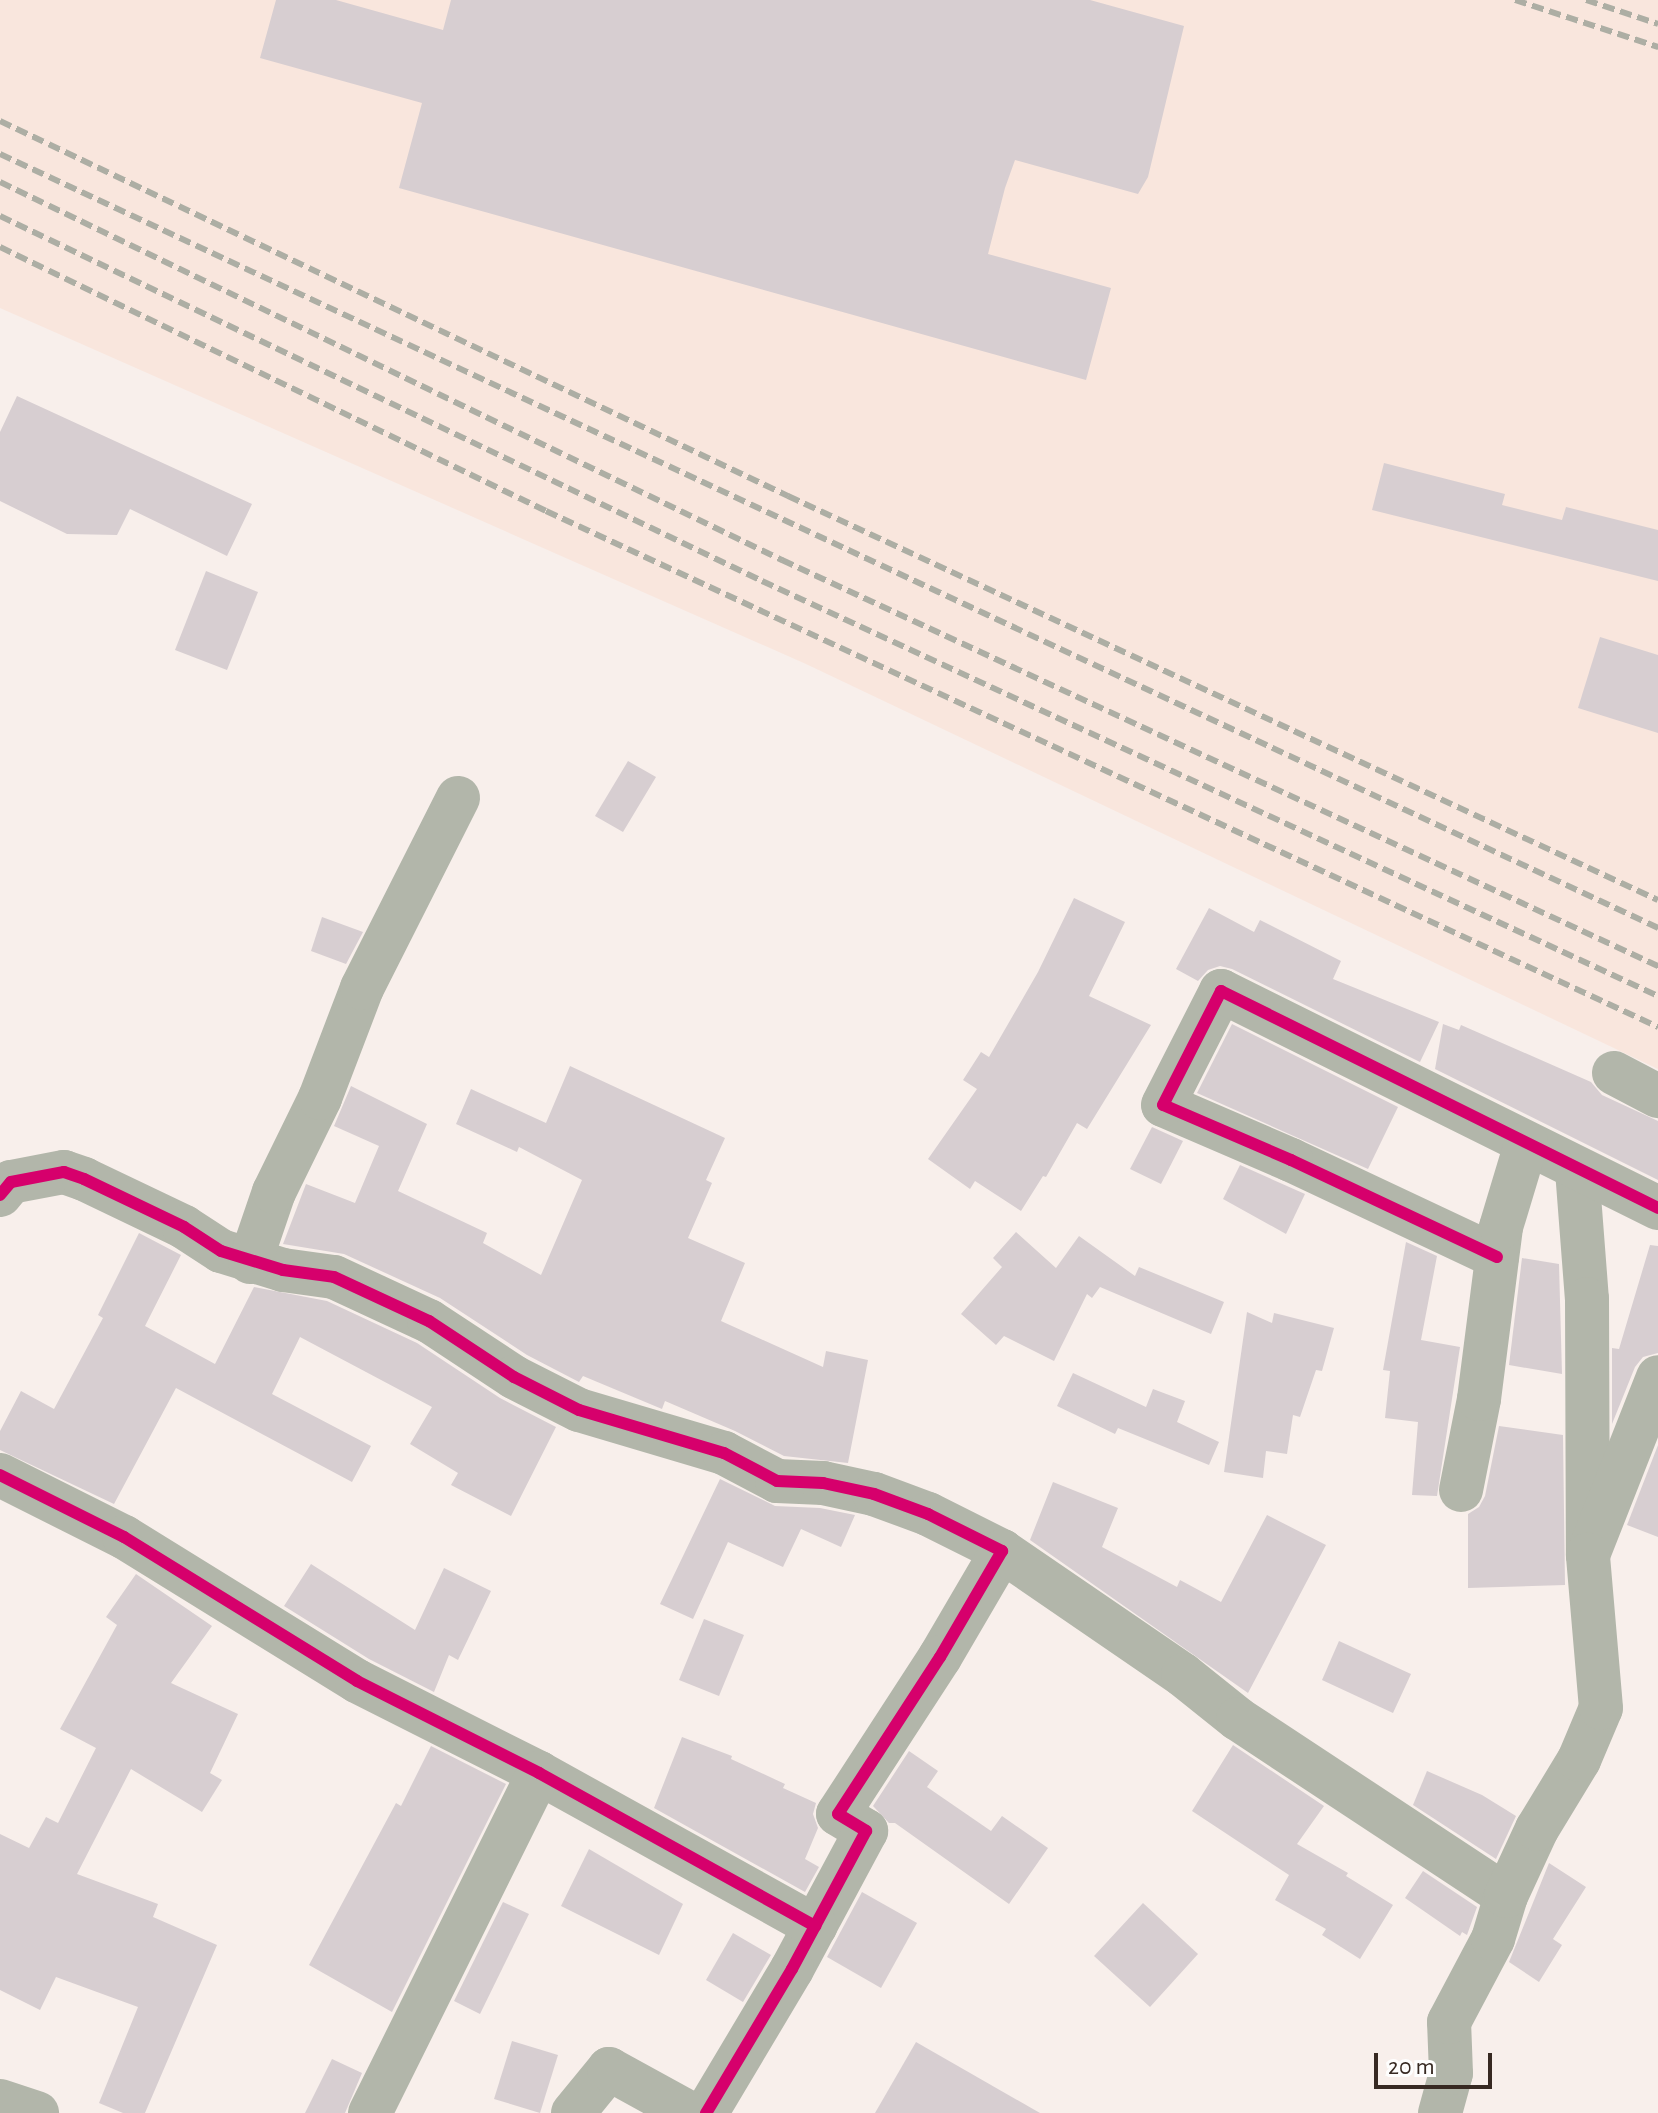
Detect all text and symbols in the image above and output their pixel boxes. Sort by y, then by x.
scale bar [1378,2037,1496,2087]
text: 20 m [1388,2055,1435,2079]

